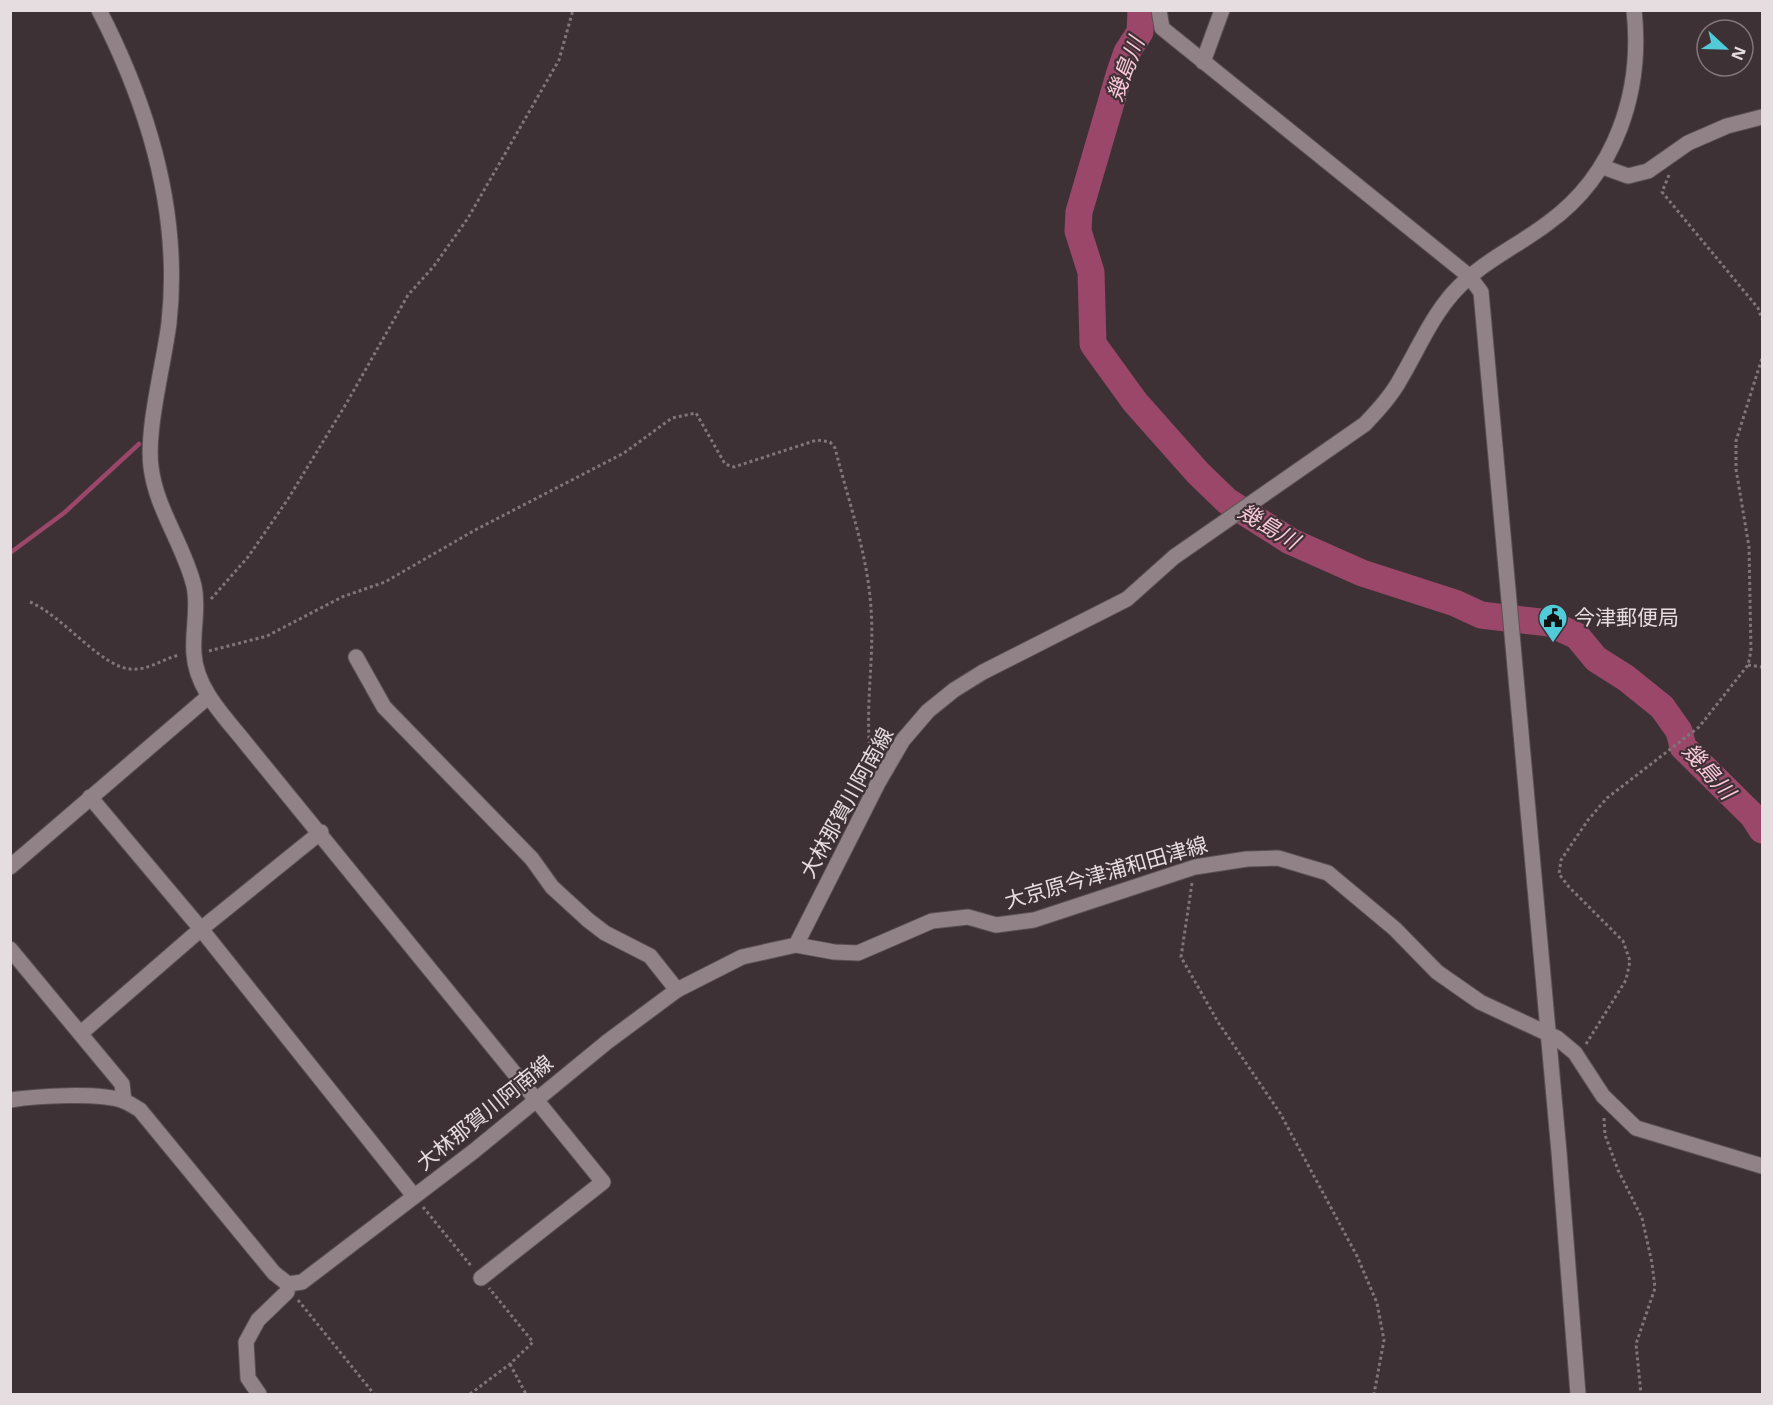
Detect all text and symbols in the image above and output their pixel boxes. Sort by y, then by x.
north arrow [1695,18,1755,78]
water label: 幾島川 [1098,31,1151,105]
text: N [1726,43,1752,64]
water label: 幾島川 [1233,495,1307,556]
public building icon: 今津郵便局 [1537,602,1569,644]
place label: 今津郵便局 [1574,603,1679,631]
street label: 大林那賀川阿南線 [793,722,899,883]
water label: 幾島川 [1677,736,1744,807]
street label: 大京原今津浦和田津線 [1001,830,1211,914]
street label: 大林那賀川阿南線 [410,1048,558,1176]

